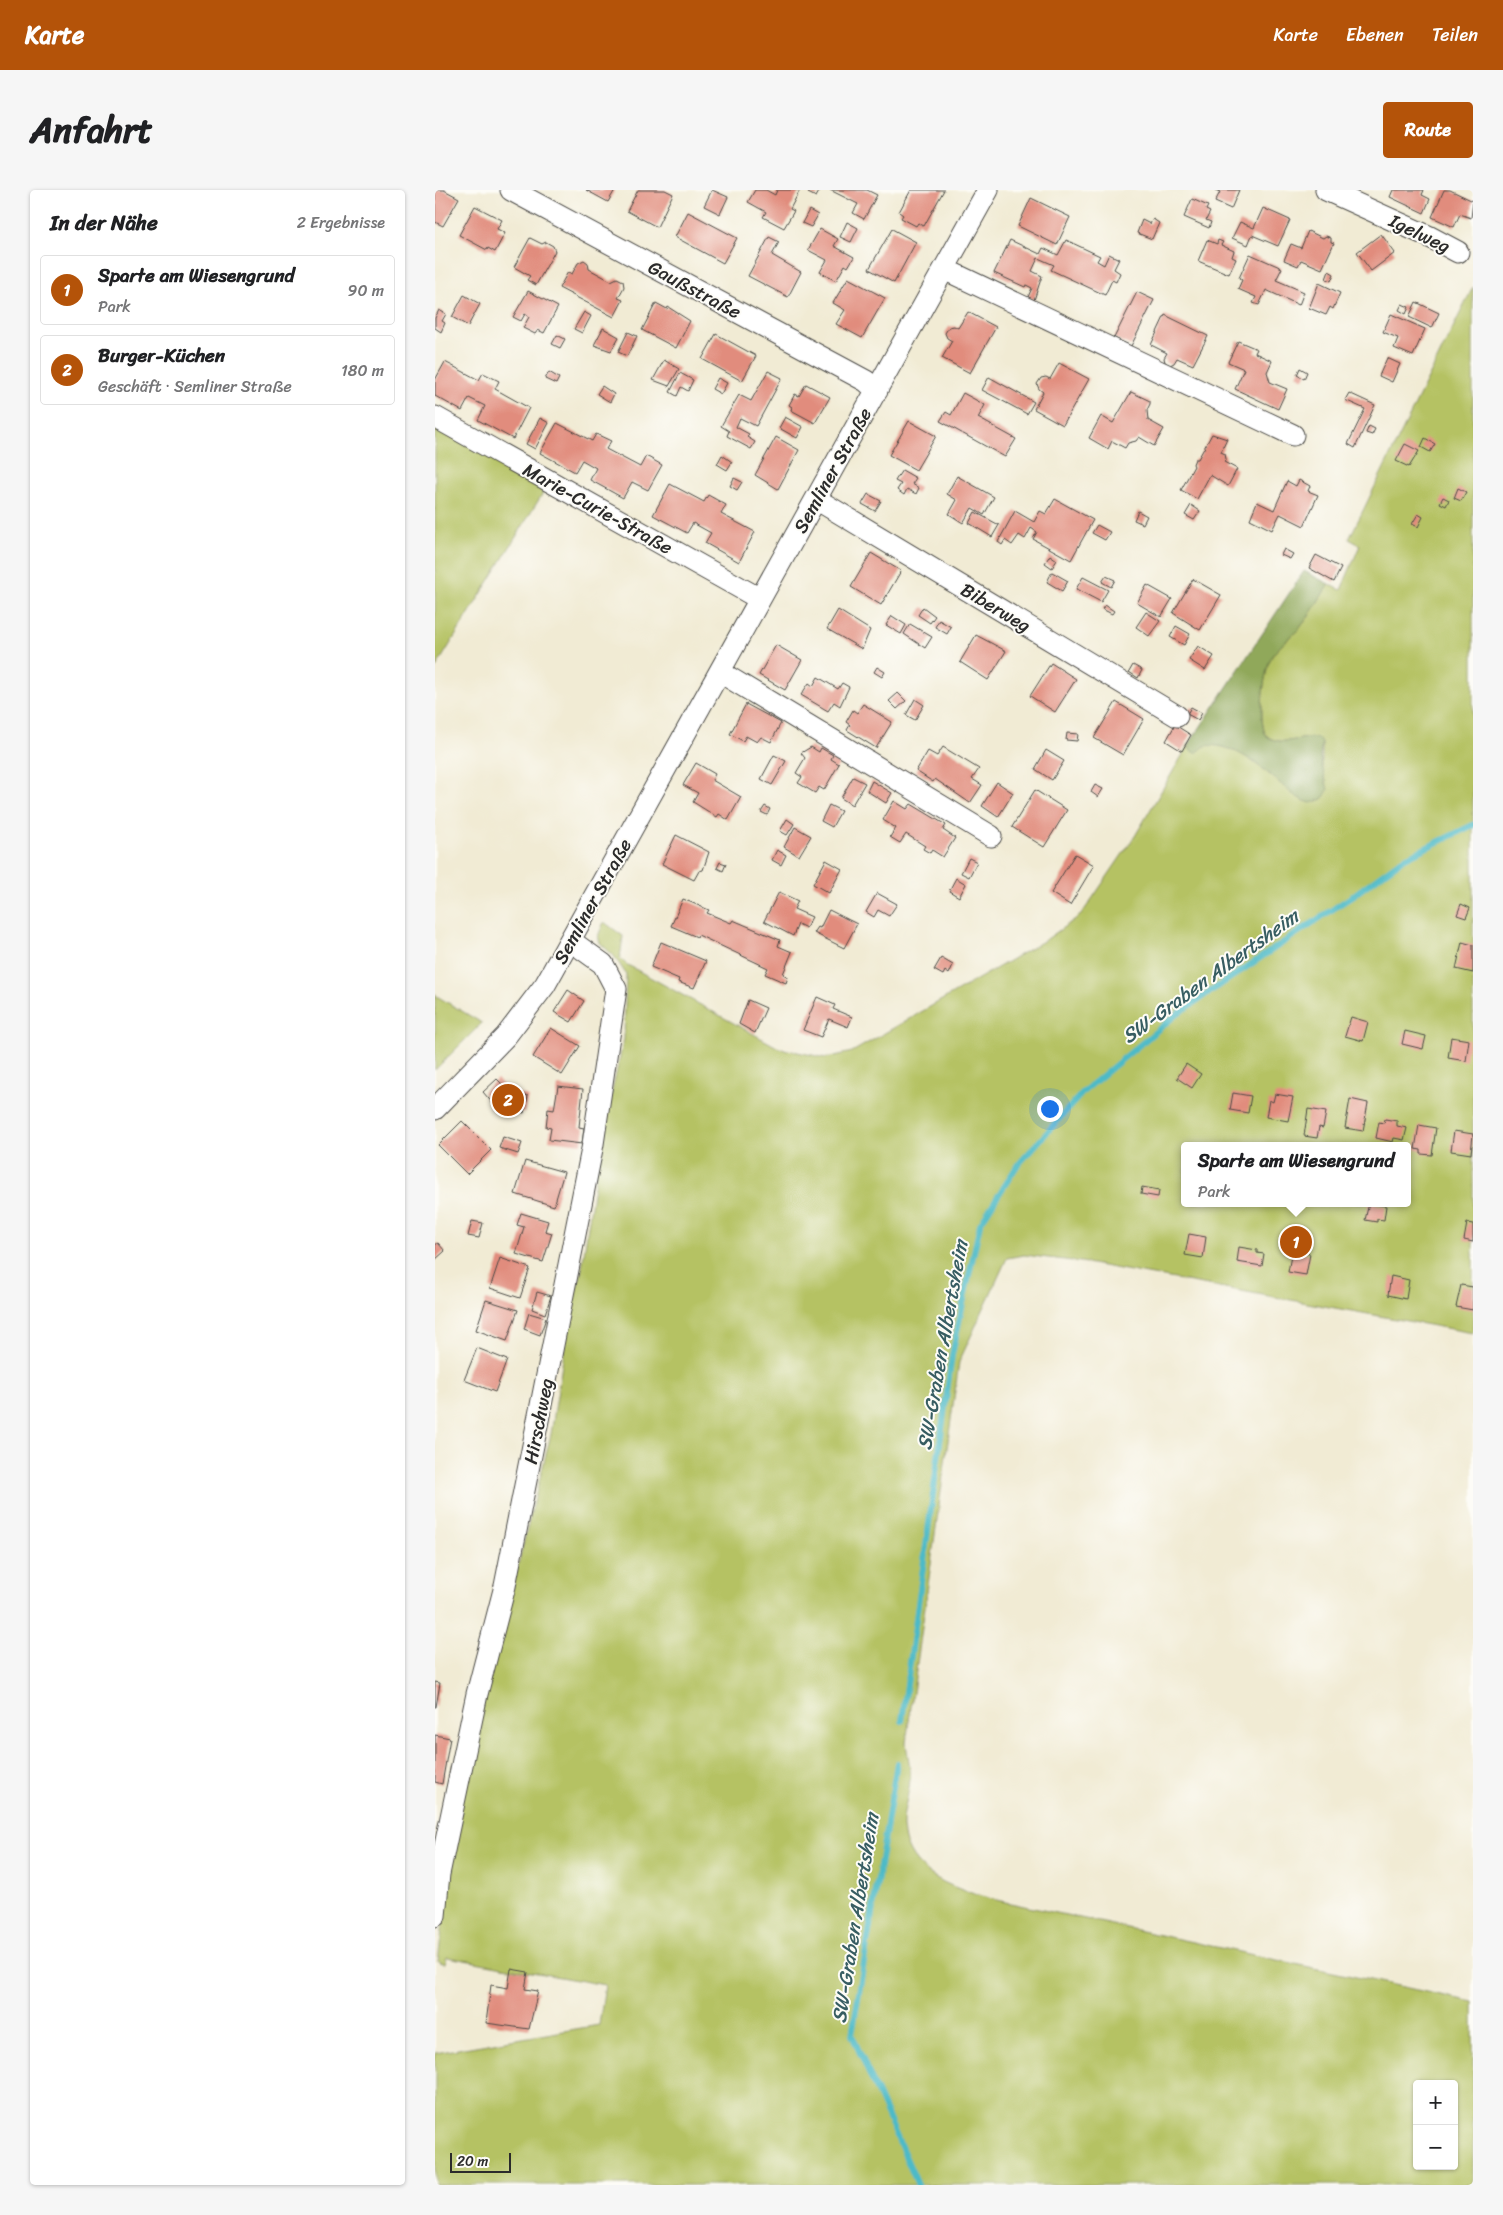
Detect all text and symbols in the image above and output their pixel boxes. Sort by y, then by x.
text: Karte [25,14,84,56]
text: Karte [1274,19,1318,51]
text: Ebenen [1346,19,1404,51]
text: Teilen [1432,19,1478,51]
text: Anfahrt [30,99,153,161]
button: Route [1383,102,1473,158]
text: In der Nähe [50,204,158,242]
street label: Igelweg [1383,204,1456,263]
text: 2 Ergebnisse [297,208,385,237]
street label: Gaußstraße [642,251,748,328]
text: Sparte am Wiesengrund [98,259,295,292]
text: 1 [64,276,70,305]
text: 90 m [348,276,384,305]
text: Park [98,292,131,321]
text: Burger-Küchen [98,339,225,372]
text: 2 [62,356,72,385]
text: 180 m [341,356,384,385]
text: Geschäft · Semliner Straße [98,372,292,401]
street label: Semliner Straße [784,401,881,539]
street label: Marie-Curie-Straße [517,453,679,563]
street label: Biberweg [954,573,1038,642]
street label: Semliner Straße [544,832,641,970]
water label: SW-Graben Albertsheim [1114,898,1309,1053]
pin: 2 [492,1081,524,1119]
your location [1037,1096,1063,1122]
popup [1181,1142,1411,1207]
text: Sparte am Wiesengrund [1198,1144,1394,1177]
text: Park [1198,1177,1231,1206]
pin: 1 [1280,1223,1312,1261]
water label: SW-Graben Albertsheim [907,1235,979,1453]
street label: Hirschweg [514,1375,563,1467]
water label: SW-Graben Albertsheim [822,1808,890,2026]
map controls [1413,2080,1458,2170]
button: + [1413,2080,1458,2125]
button: − [1413,2125,1458,2170]
text: 20 m [457,2149,488,2174]
scale bar [450,2150,511,2173]

